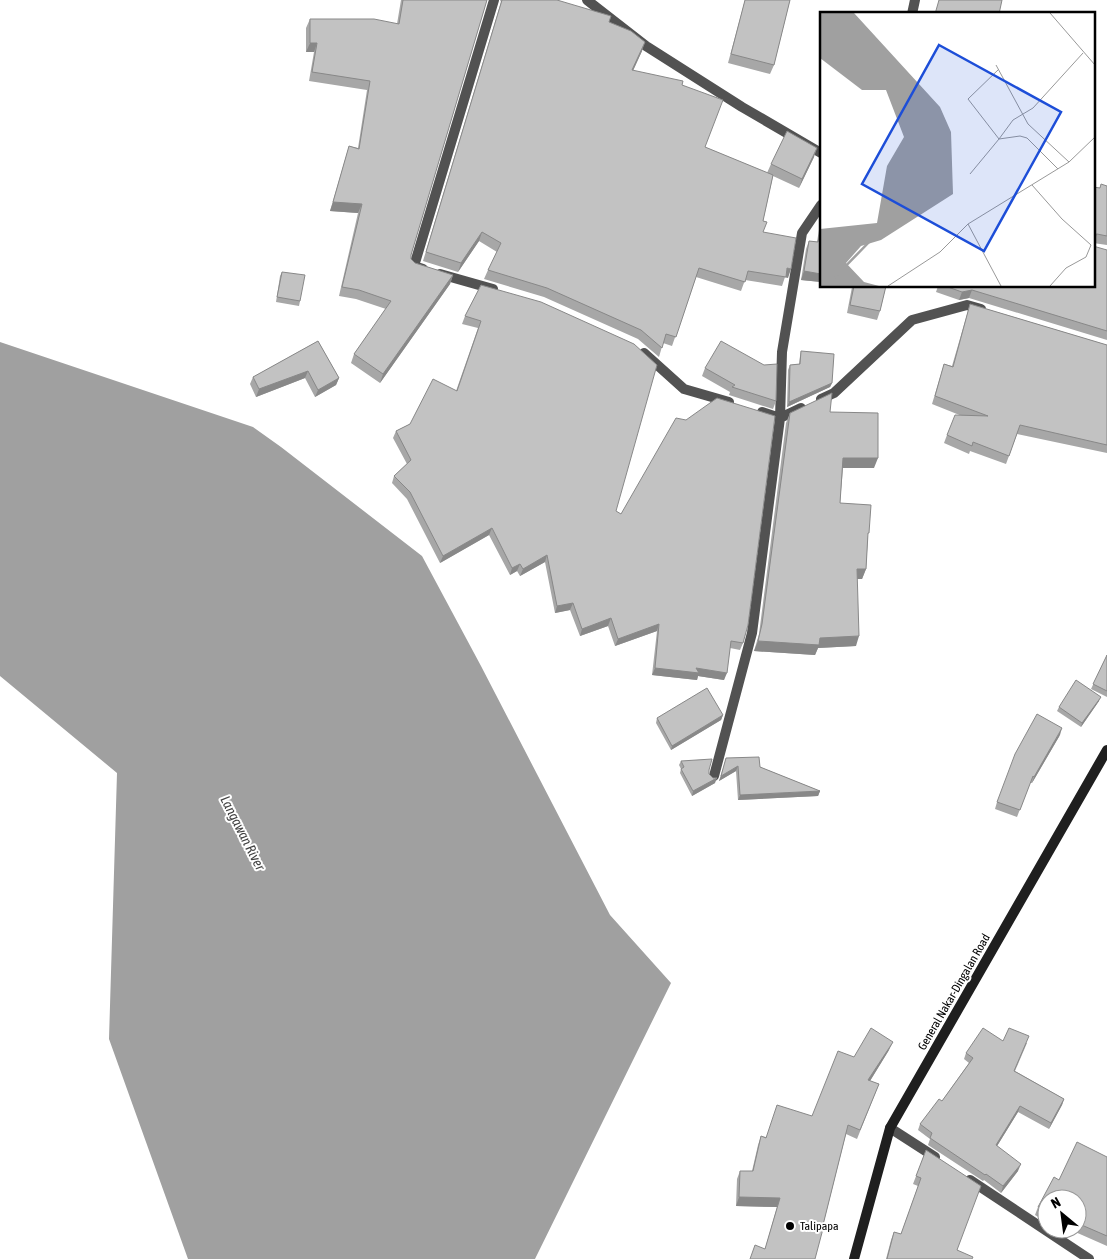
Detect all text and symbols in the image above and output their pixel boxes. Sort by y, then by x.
inset map [820,12,1094,288]
water label: Langawan River [217,793,269,874]
street label: General Nakar-Dingalan Road [915,931,993,1053]
north arrow [1037,1189,1087,1239]
text: N [1048,1194,1063,1212]
place label: Talipapa [800,1219,838,1233]
marker: Talipapa [784,1220,796,1232]

